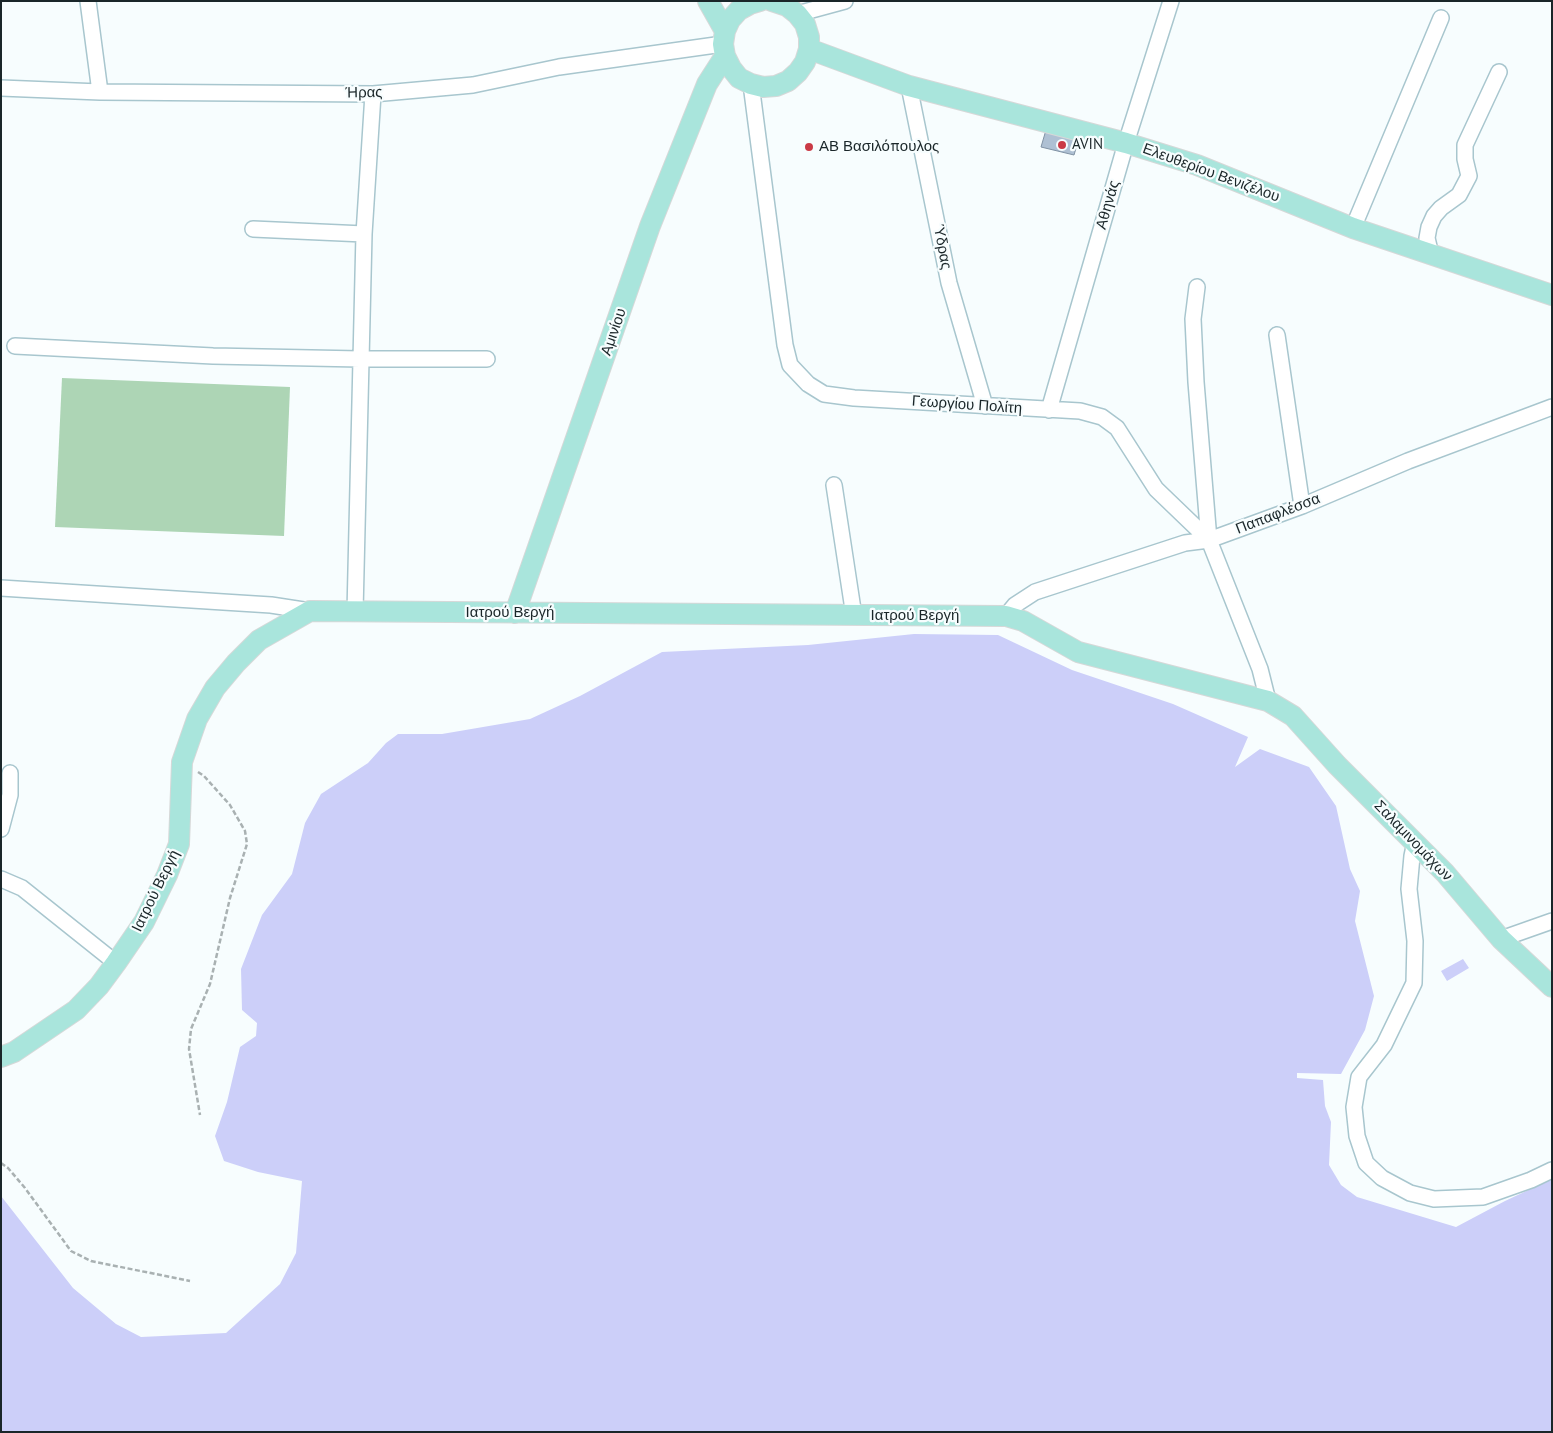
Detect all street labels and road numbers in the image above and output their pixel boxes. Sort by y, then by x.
street label: Ήρας [345,84,383,102]
street label: Ελευθερίου Βενιζέλου [1140,140,1282,206]
street label: Αθηνάς [1092,178,1124,232]
street label: Ύδρας [929,223,955,271]
street label: Αμινίου [598,306,630,358]
street label: Γεωργίου Πολίτη [911,392,1023,418]
street label: Παπαφλέσσα [1233,490,1323,538]
street label: Ιατρού Βεργή [466,604,554,622]
street label: Ιατρού Βεργή [871,607,959,625]
street label: Σαλαμινομάχων [1370,797,1456,885]
street label: Ιατρού Βεργή [128,847,184,935]

